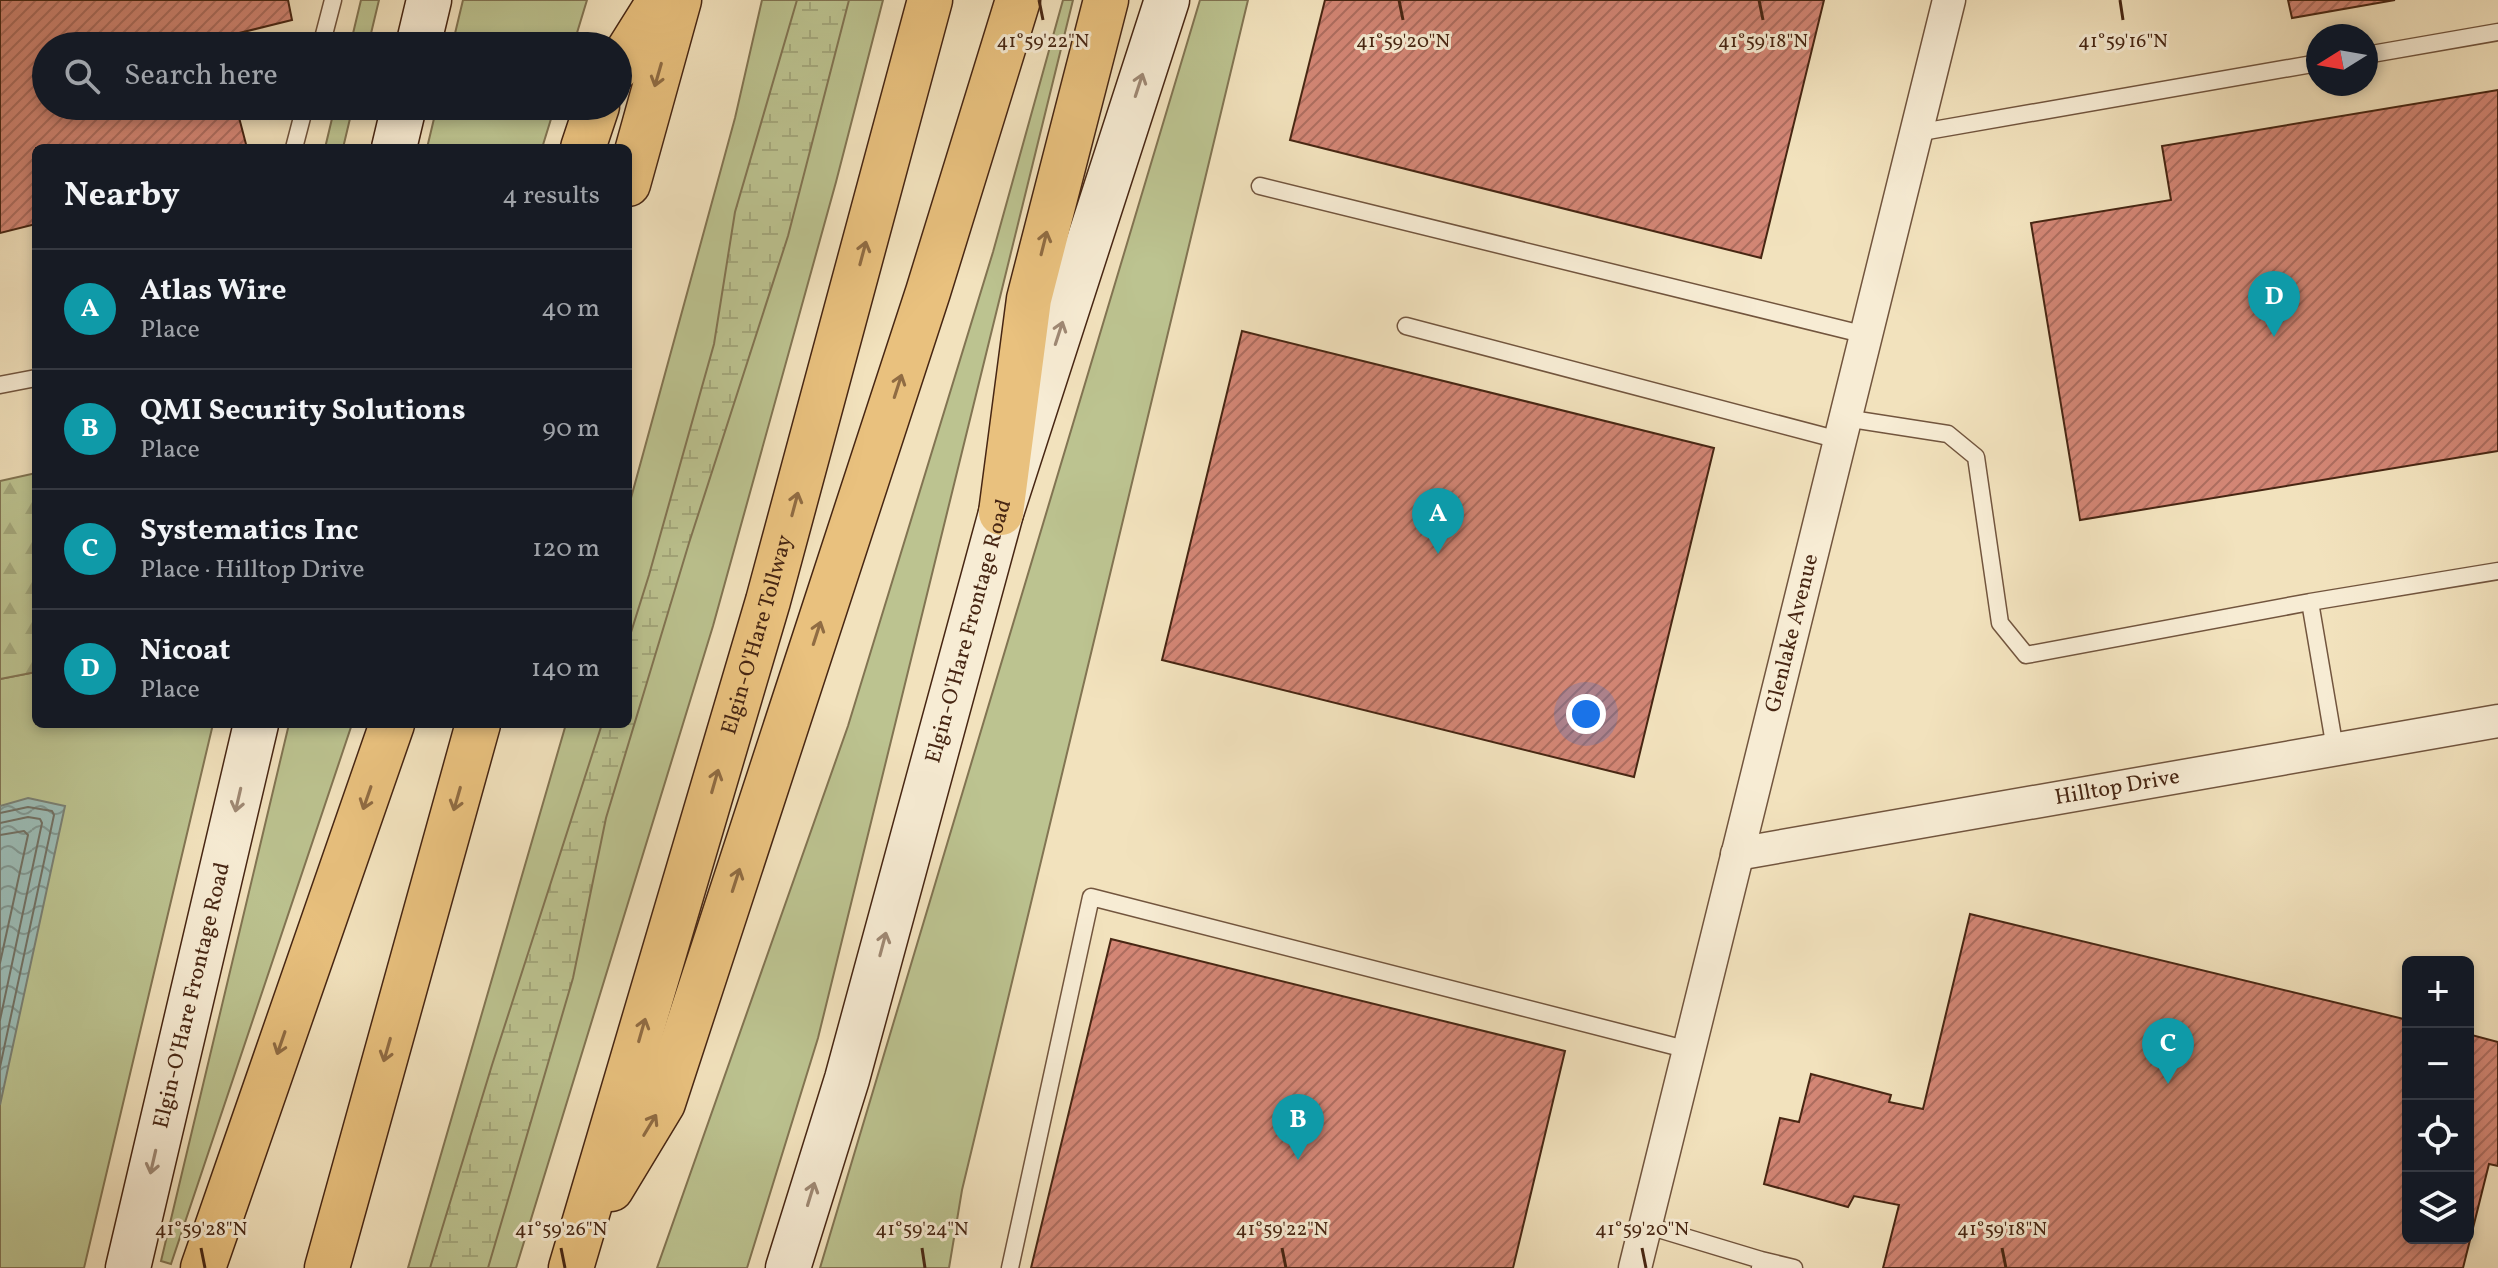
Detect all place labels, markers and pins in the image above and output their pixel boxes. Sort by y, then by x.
pin: D [2248,271,2300,337]
pin: A [1412,488,1464,554]
pin: C [2142,1018,2194,1084]
pin: B [1272,1094,1324,1160]

